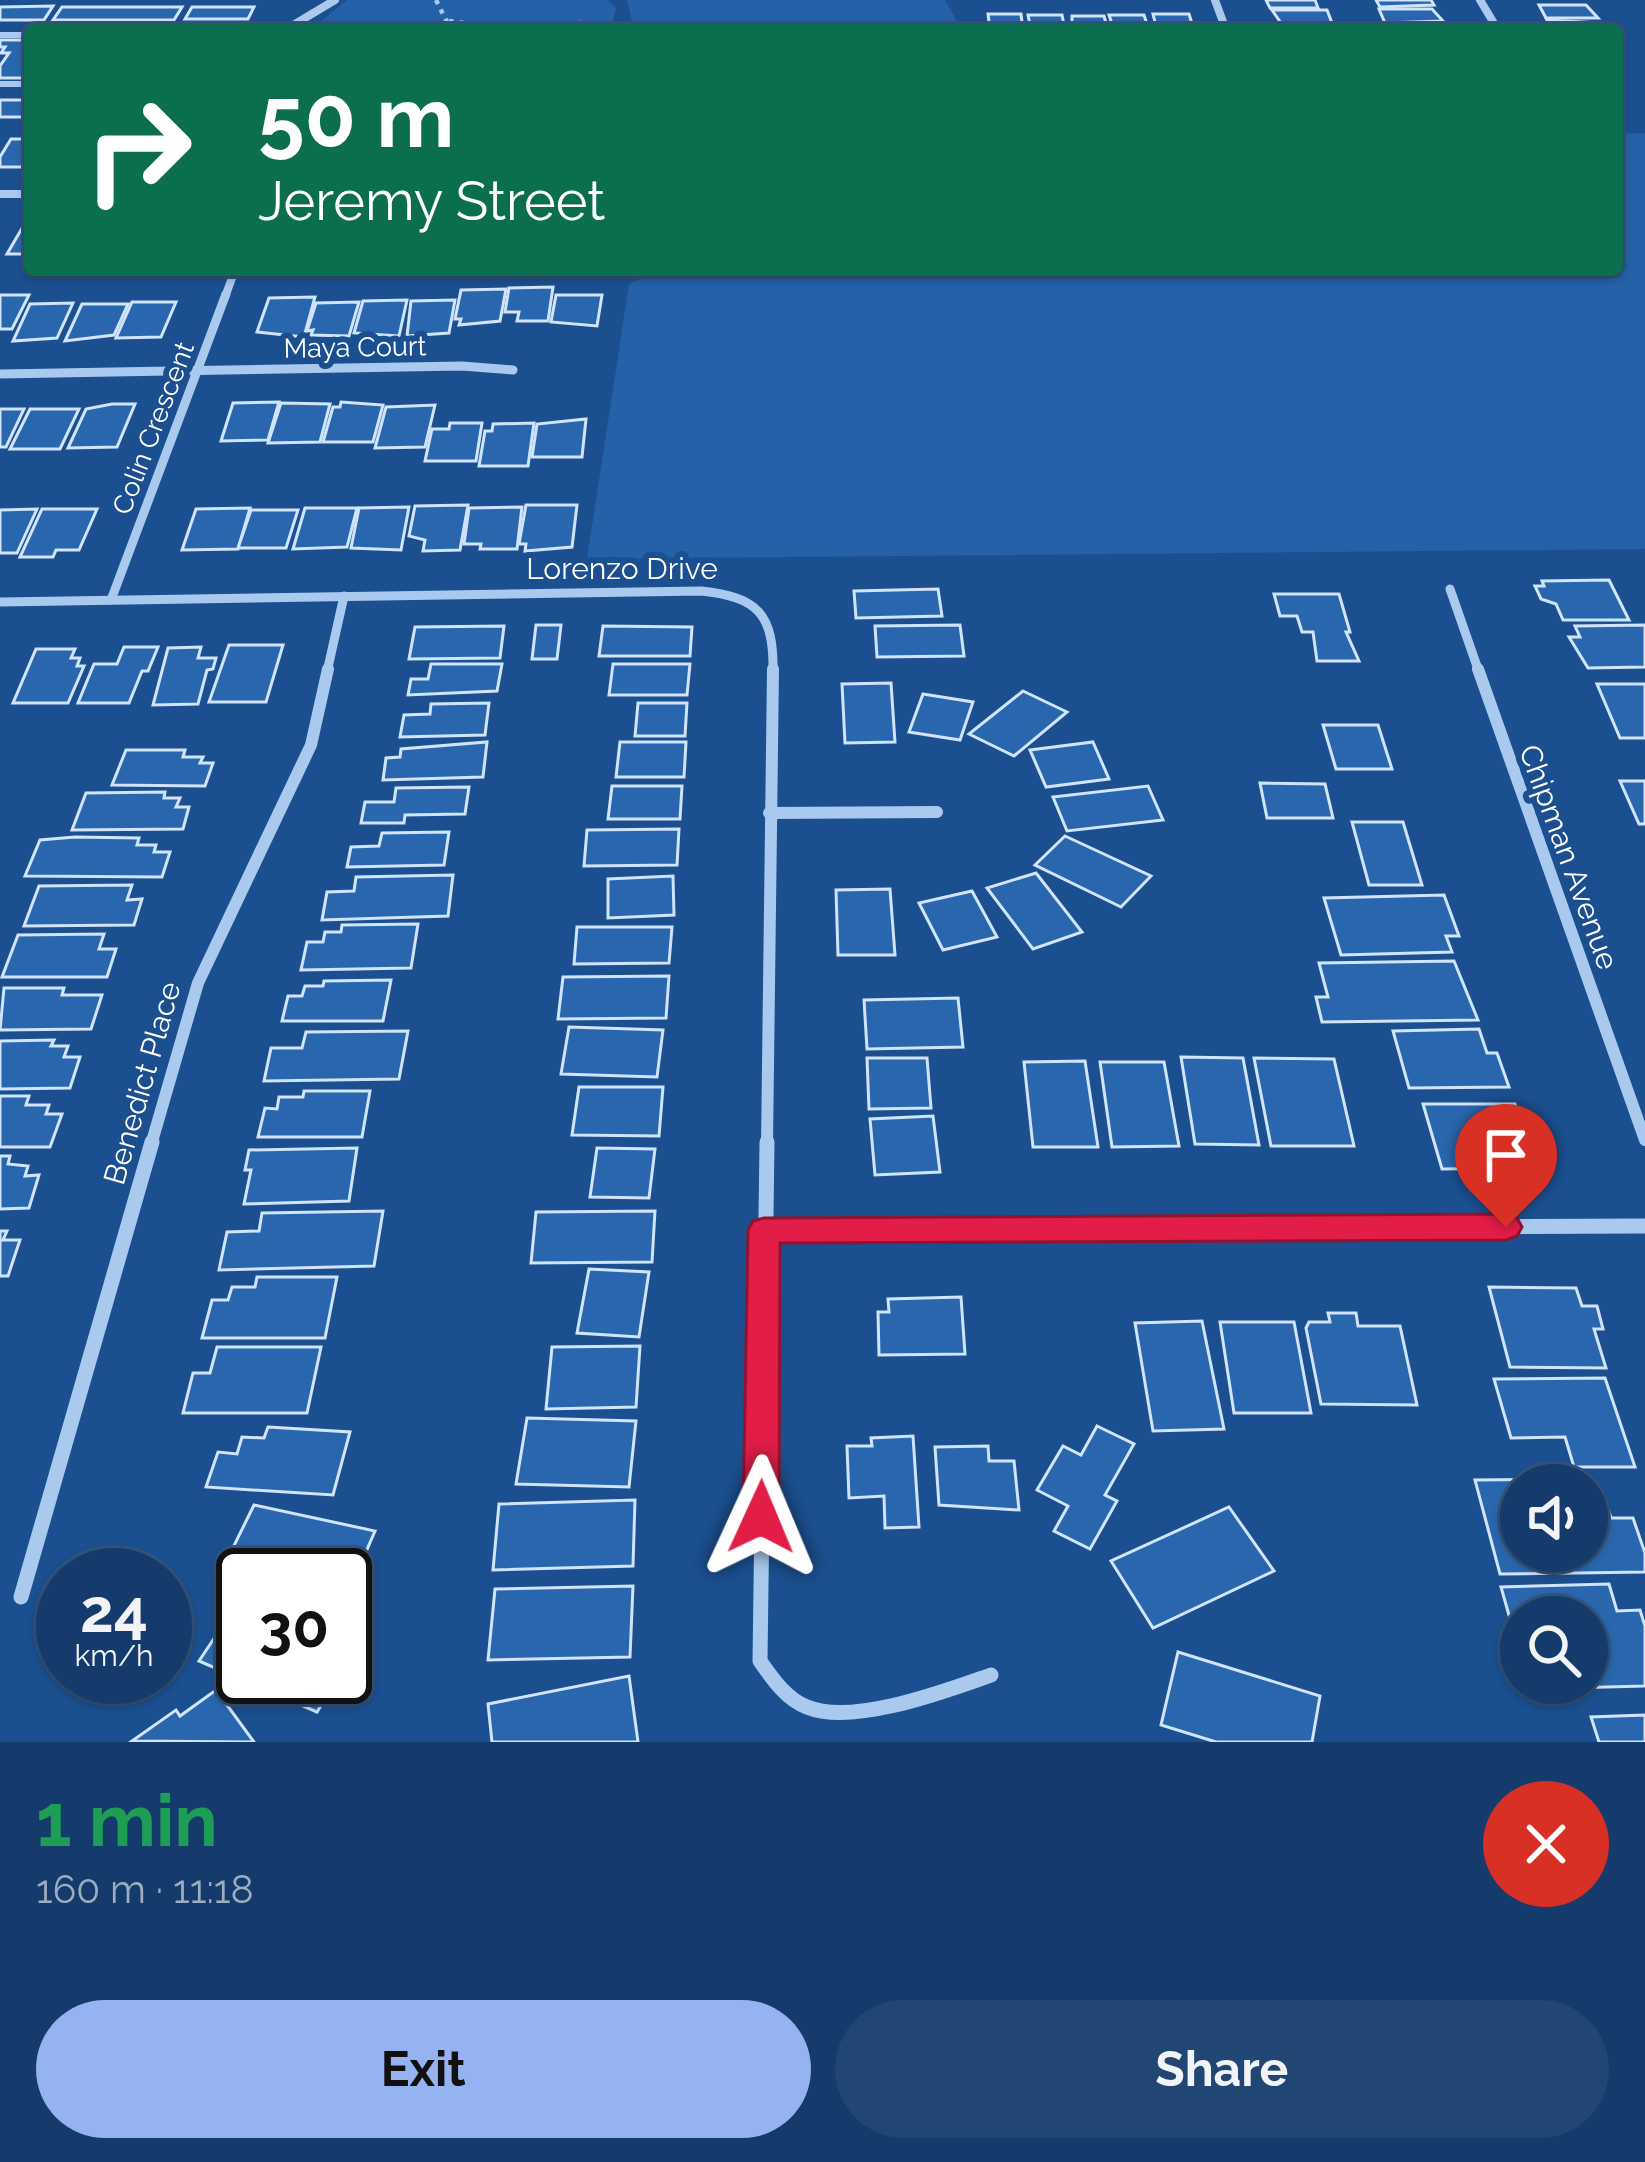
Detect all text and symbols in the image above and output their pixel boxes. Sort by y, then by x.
text: 50 m [258,68,454,167]
icon: right [60,72,216,228]
text: Jeremy Street [258,169,605,233]
street label: Maya Court [283,330,427,364]
street label: Colin Crescent [106,337,200,519]
street label: Lorenzo Drive [526,551,718,586]
street label: Chipman Avenue [1512,740,1626,974]
street label: Benedict Place [96,978,188,1188]
pin [1455,1104,1557,1227]
icon: arrive [1473,1122,1539,1188]
position arrow [698,1454,824,1580]
map controls [1500,1464,1608,1704]
button: sound [1500,1464,1608,1572]
speed limit sign: 30 [216,1548,372,1704]
text: 24 [80,1576,148,1646]
button: search [1500,1596,1608,1704]
text: km/h [74,1638,154,1673]
text: 1 min [36,1778,218,1863]
button: close [1483,1781,1609,1907]
text: 160 m · 11:18 [36,1866,254,1912]
button: Exit [36,2000,811,2138]
button: Share [835,2000,1609,2138]

